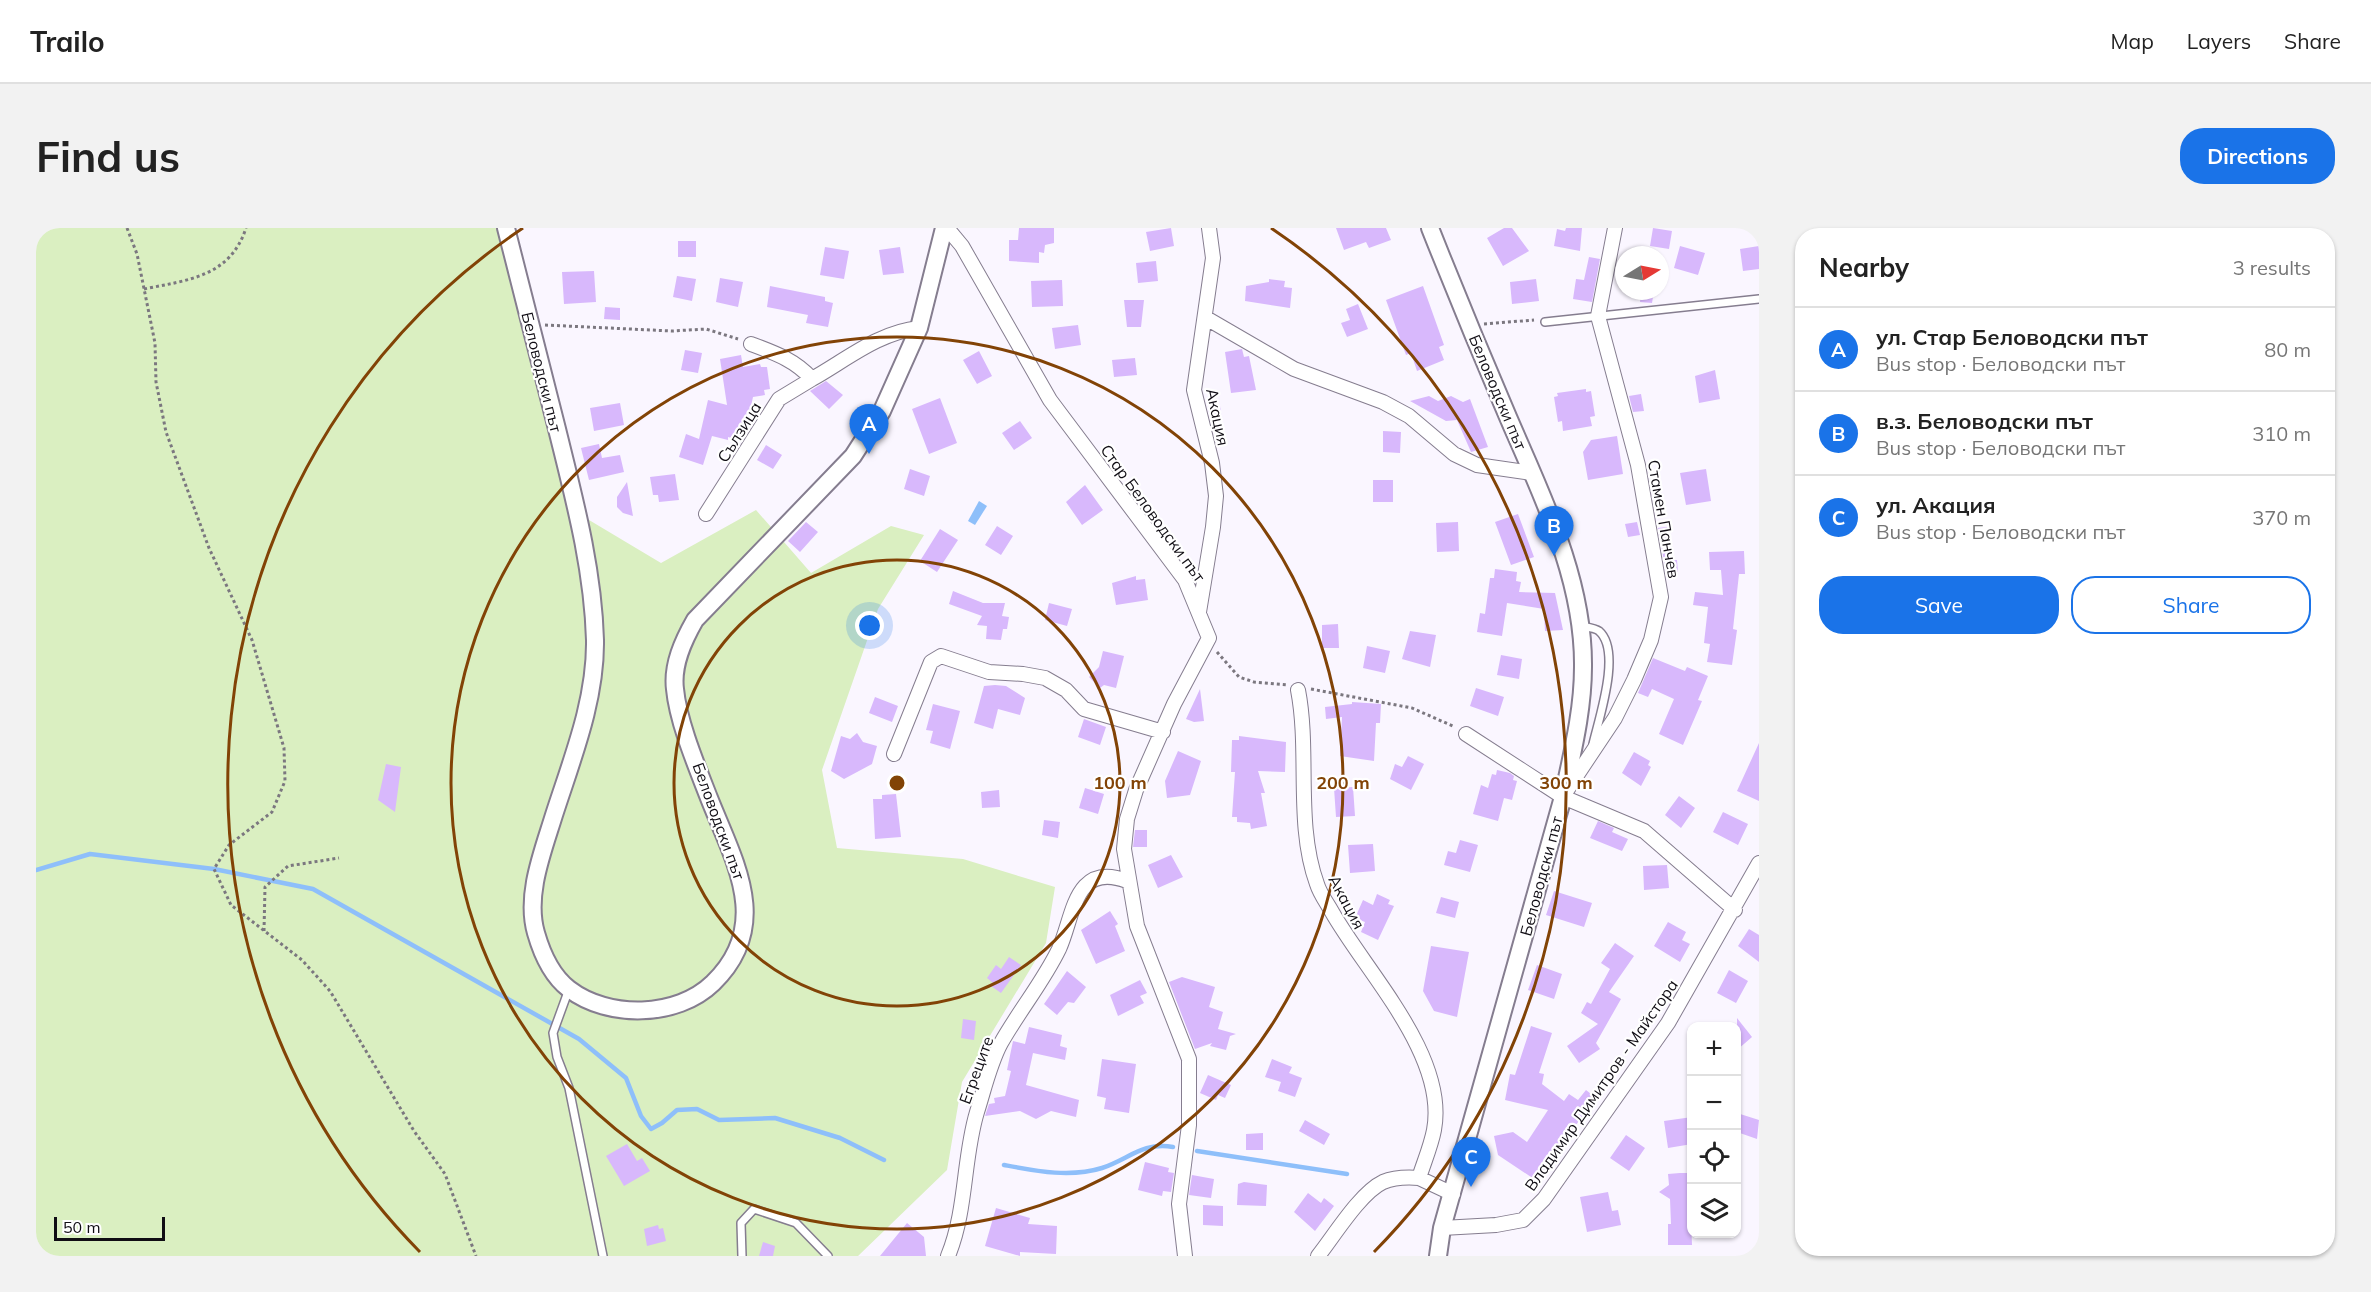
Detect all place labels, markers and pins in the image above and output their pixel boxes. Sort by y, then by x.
pin: A [850,404,888,454]
pin: B [1534,506,1574,556]
centre of rings [887,773,907,793]
pin: C [1452,1138,1490,1187]

